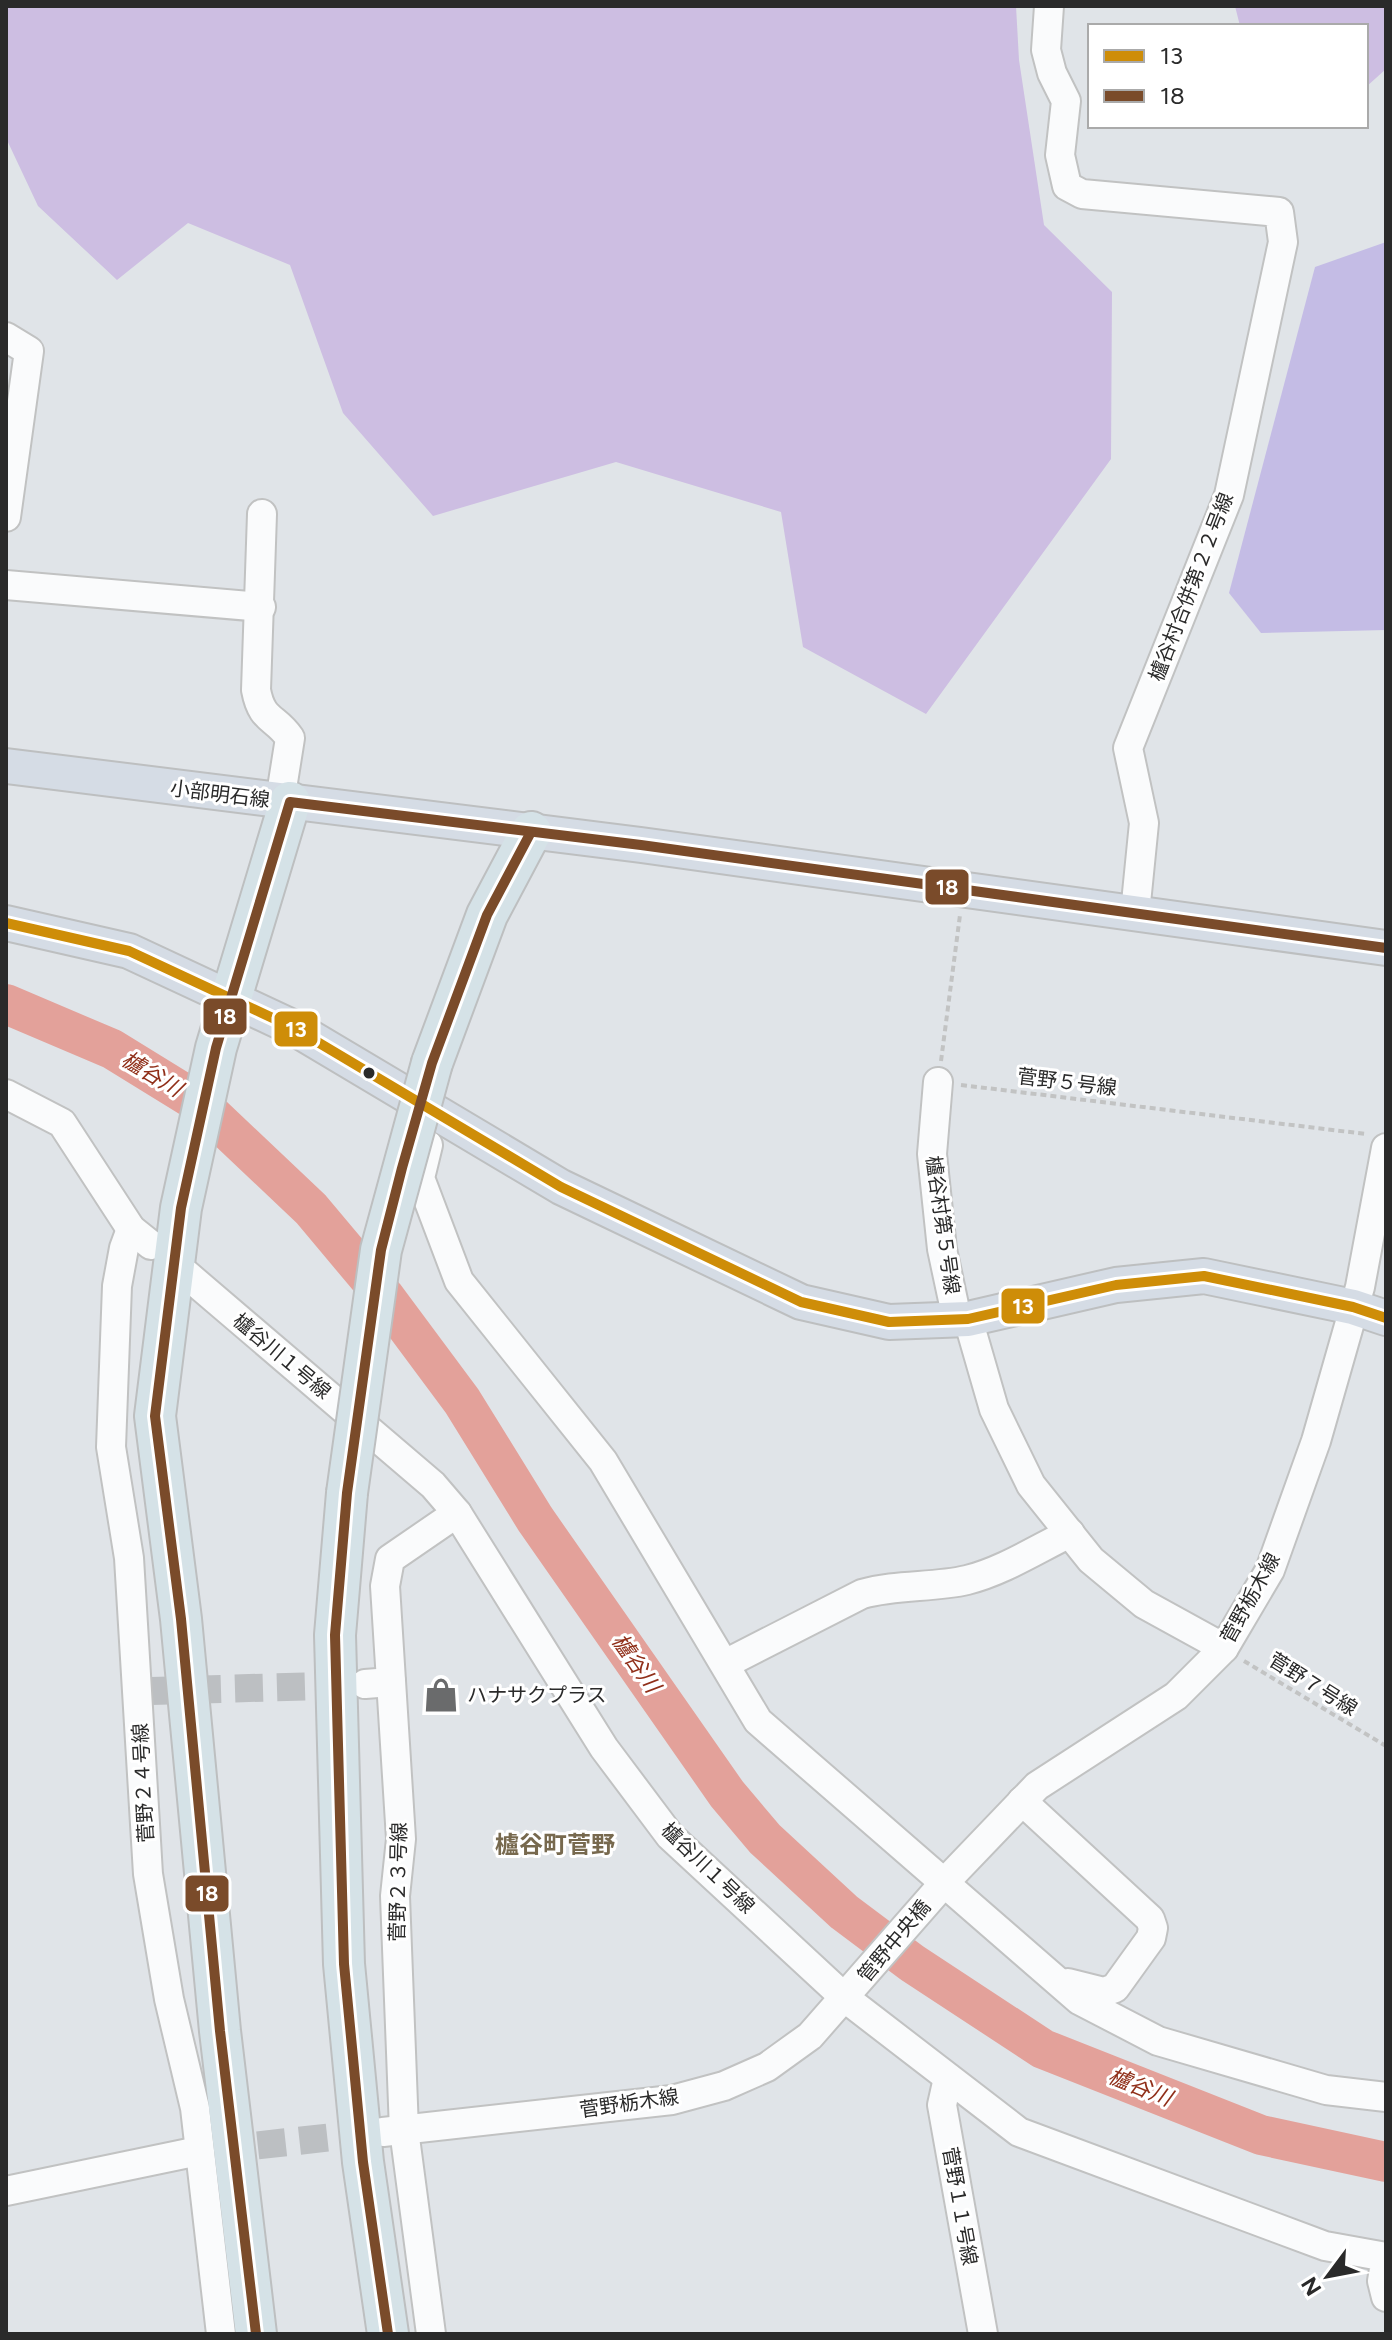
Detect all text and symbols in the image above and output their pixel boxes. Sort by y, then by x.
legend [1088,24,1368,128]
text: 13 [1160,41,1183,70]
text: 18 [1160,81,1185,110]
street label: 櫨谷村合併第２２号線 [1144,489,1238,685]
street label: 小部明石線 [169,776,271,812]
line badge: 18 [924,868,970,906]
text: 18 [936,874,958,901]
line badge: 18 [202,997,248,1036]
text: 18 [214,1003,236,1030]
line badge: 13 [273,1010,319,1048]
text: 13 [285,1016,307,1043]
water label: 櫨谷川 [117,1045,189,1104]
street label: 菅野５号線 [1016,1064,1118,1100]
unlabelled marker [361,1065,377,1081]
street label: 櫨谷村第５号線 [921,1154,965,1296]
line badge: 13 [1000,1287,1046,1325]
text: 13 [1012,1293,1034,1320]
street label: 櫨谷川１号線 [228,1308,336,1404]
street label: 菅野栃木線 [1215,1548,1285,1648]
water label: 櫨谷川 [606,1628,667,1699]
street label: 菅野７号線 [1264,1647,1362,1721]
shop icon: ハナサクプラス [422,1676,460,1714]
place label: ハナサクプラス [467,1683,607,1707]
street label: 菅野２４号線 [128,1722,158,1844]
street label: 櫨谷川１号線 [657,1818,759,1918]
street label: 菅野２３号線 [385,1822,411,1942]
district label: 櫨谷町菅野 [495,1830,615,1859]
line badge: 18 [184,1874,230,1913]
text: 18 [196,1880,218,1907]
street label: 管野中央橋 [853,1895,935,1987]
water label: 櫨谷川 [1104,2062,1178,2113]
street label: 菅野栃木線 [578,2084,680,2122]
street label: 菅野１１号線 [938,2145,982,2267]
north arrow [1288,2236,1368,2316]
text: N [1296,2272,1327,2301]

